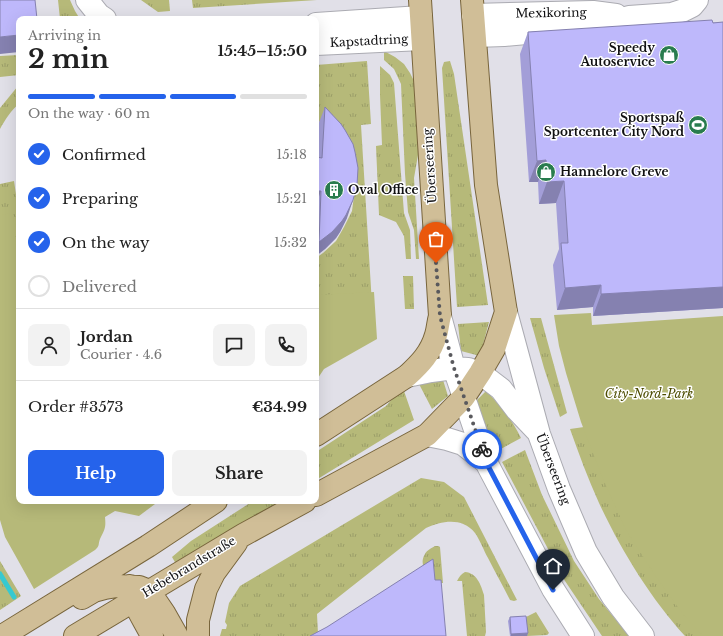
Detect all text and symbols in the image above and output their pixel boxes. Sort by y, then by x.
street label: Mexikoring [515,4,587,21]
text: Arriving in [28,27,101,44]
street label: Kapstadtring [329,31,409,50]
place label: Speedy Autoservice [579,40,655,69]
text: 15:45–15:50 [217,41,307,60]
text: 2 min [28,43,109,75]
shop icon: Speedy Autoservice [658,44,680,66]
text: On the way · 60 m [28,105,150,122]
place label: Sportspaß Sportcenter City Nord [544,110,685,139]
sports icon: Sportspaß Sportcenter City Nord [687,114,709,136]
street label: Überseering [417,127,440,204]
icon: check [28,143,50,165]
text: Confirmed [62,145,146,164]
text: 15:18 [276,146,307,163]
shop icon: Hannelore Greve [535,161,557,183]
place label: Hannelore Greve [560,164,669,179]
building icon: Oval Office [323,179,345,201]
place label: Oval Office [348,182,419,197]
icon: check [28,187,50,209]
text: Preparing [62,189,138,208]
text: 15:21 [276,190,307,207]
pin [419,222,453,263]
icon: bag [425,228,447,250]
icon: check [28,231,50,253]
text: On the way [62,233,150,252]
text: 15:32 [274,234,307,251]
text: Delivered [62,277,137,296]
button: person [28,324,70,366]
button: chat [213,324,255,366]
button: phone [265,324,307,366]
text: Jordan [80,327,133,346]
text: Courier · 4.6 [80,346,162,363]
park label: City-Nord-Park [605,386,693,401]
text: Order #3573 [28,397,124,416]
text: €34.99 [252,397,307,416]
courier [462,429,502,469]
street label: Überseering [533,430,576,507]
icon: bike [471,438,493,460]
button: Help [28,450,164,496]
button: Share [172,450,307,496]
street label: Hebebrandstraße [139,533,238,600]
pin [536,549,570,590]
icon: home [542,555,564,577]

